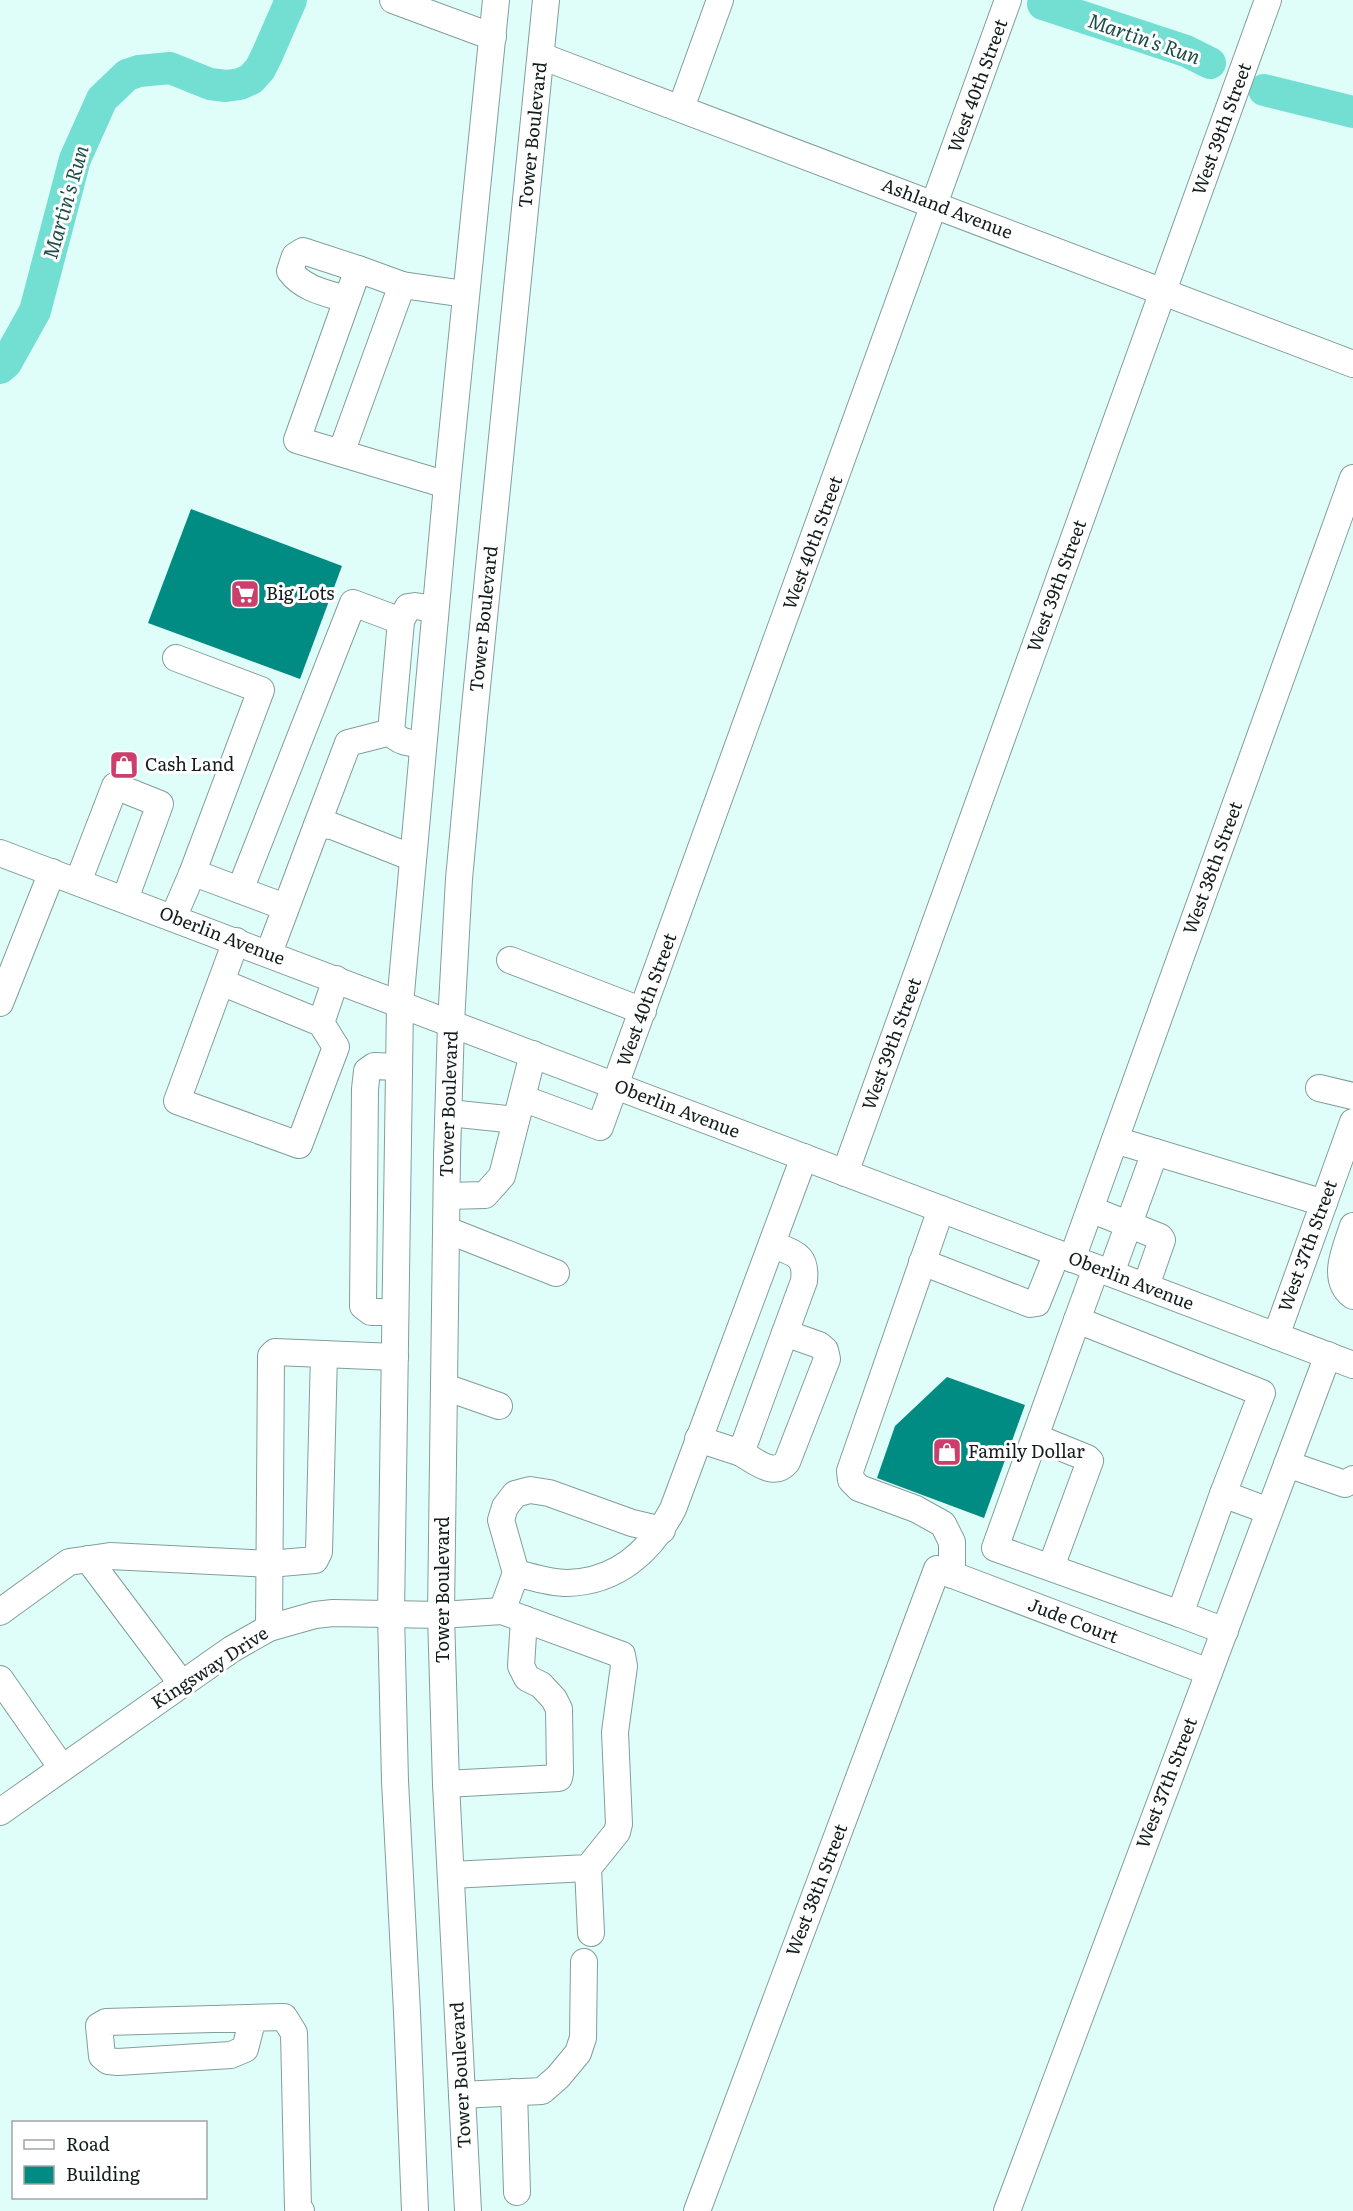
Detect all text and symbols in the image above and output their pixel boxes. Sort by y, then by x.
water label: Martin's Run [1084,4,1205,70]
street label: West 40th Street [940,14,1014,156]
street label: West 39th Street [1184,58,1257,199]
street label: Tower Boulevard [510,60,553,209]
water label: Martin's Run [34,141,95,262]
street label: Ashland Avenue [878,170,1017,245]
street label: West 40th Street [775,471,849,613]
street label: West 39th Street [1019,515,1092,656]
street label: Tower Boulevard [461,544,504,693]
supermarket icon: Big Lots [229,578,261,610]
place label: Big Lots [266,579,334,606]
shop icon: Cash Land [108,749,140,781]
place label: Cash Land [145,750,234,777]
street label: West 38th Street [1175,796,1248,938]
street label: Oberlin Avenue [156,898,289,971]
street label: West 40th Street [609,928,683,1070]
street label: West 39th Street [854,973,927,1114]
street label: Tower Boulevard [431,1030,464,1178]
street label: Oberlin Avenue [611,1071,744,1144]
street label: West 37th Street [1270,1175,1343,1315]
street label: Oberlin Avenue [1065,1243,1198,1316]
shop icon: Family Dollar [931,1436,963,1468]
place label: Family Dollar [968,1437,1085,1464]
street label: Tower Boulevard [428,1517,455,1663]
street label: Jude Court [1024,1590,1123,1649]
street label: Kingsway Drive [145,1619,273,1715]
street label: West 37th Street [1128,1712,1203,1852]
street label: West 38th Street [778,1819,854,1960]
street label: Tower Boulevard [442,2001,477,2149]
legend [12,2121,207,2199]
text: Road [66,2130,110,2157]
text: Building [66,2160,141,2187]

